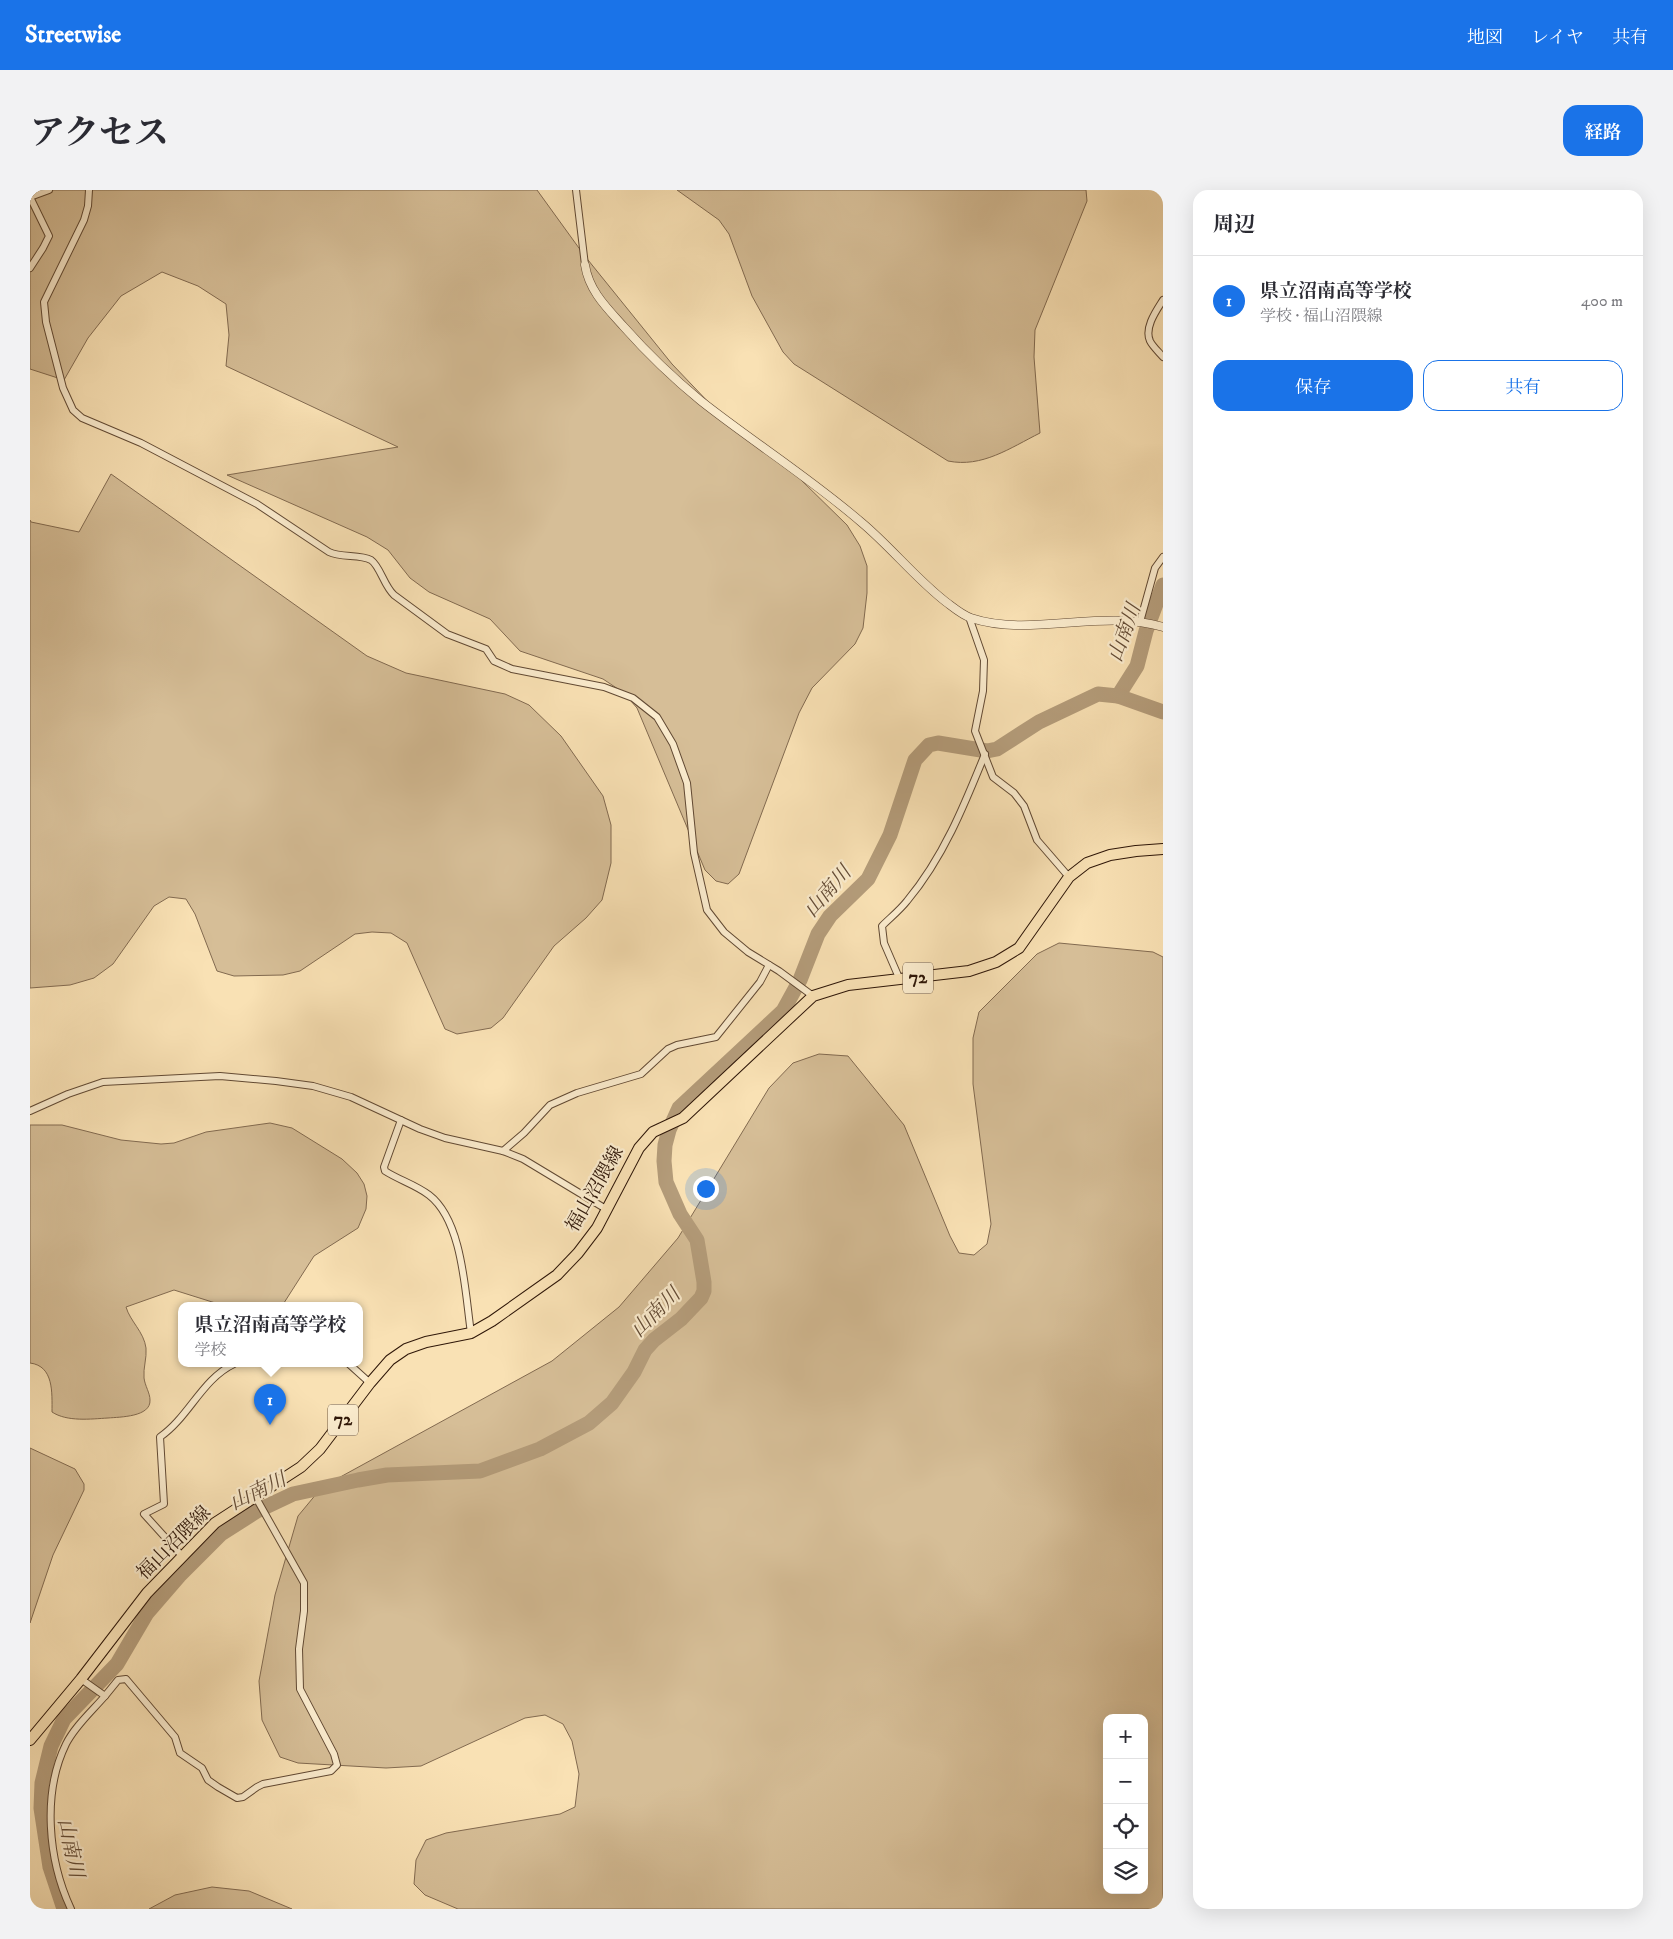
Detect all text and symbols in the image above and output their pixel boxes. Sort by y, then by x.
text: Streetwise [25,20,121,50]
text: 地図 [1467,27,1503,49]
text: レイヤ [1531,27,1584,49]
text: 共有 [1612,27,1648,49]
button: 経路 [1563,105,1643,156]
text: アクセス [30,112,169,156]
text: 周辺 [1213,212,1255,238]
text: 県立沼南高等学校 [1260,280,1412,303]
text: 1 [1226,291,1232,311]
text: 400 m [1581,291,1623,311]
text: 学校 · 福山沼隈線 [1260,306,1383,326]
button: 保存 [1213,360,1413,411]
button: 共有 [1423,360,1623,411]
water label: 山南川 [1103,599,1148,665]
water label: 山南川 [799,860,858,923]
road number: 72 [903,962,933,994]
street label: 福山沼隈線 [561,1142,629,1236]
your location [693,1176,719,1202]
water label: 山南川 [626,1282,687,1343]
popup [178,1302,363,1367]
text: 県立沼南高等学校 [194,1314,347,1337]
text: 学校 [194,1340,227,1360]
pin: 1 [254,1384,286,1425]
road number: 72 [328,1404,358,1436]
water label: 山南川 [226,1467,292,1516]
street label: 福山沼隈線 [132,1501,216,1585]
map controls [1103,1714,1148,1894]
button: + [1103,1714,1148,1759]
button: − [1103,1759,1148,1804]
button: locate [1103,1804,1148,1849]
water label: 山南川 [52,1816,89,1882]
button: layers [1103,1849,1148,1894]

